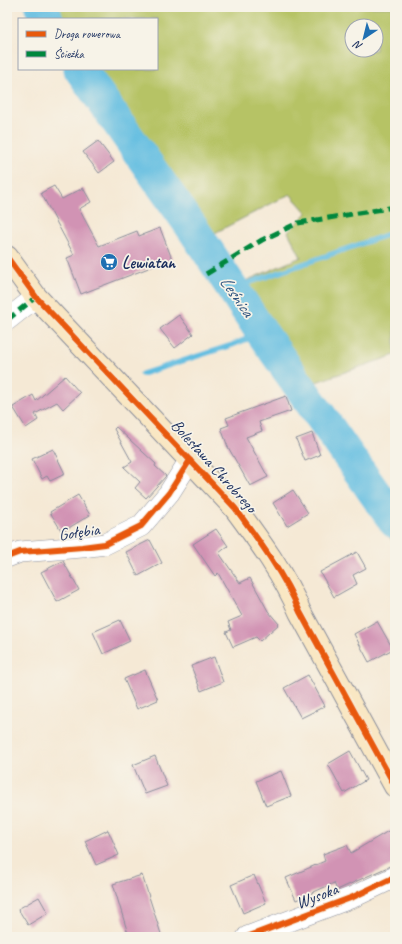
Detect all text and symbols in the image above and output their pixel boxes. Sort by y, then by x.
legend [18,18,158,70]
north arrow [344,18,384,58]
text: Droga rowerowa [54,26,121,42]
text: N [350,37,365,54]
text: Ścieżka [54,46,84,62]
supermarket icon: Lewiatan [99,252,119,272]
place label: Lewiatan [122,252,176,273]
water label: Leśnica [215,271,260,322]
street label: Bolesława Chrobrego [166,415,263,519]
street label: Gołębia [57,519,102,545]
street label: Wysoka [293,878,342,914]

